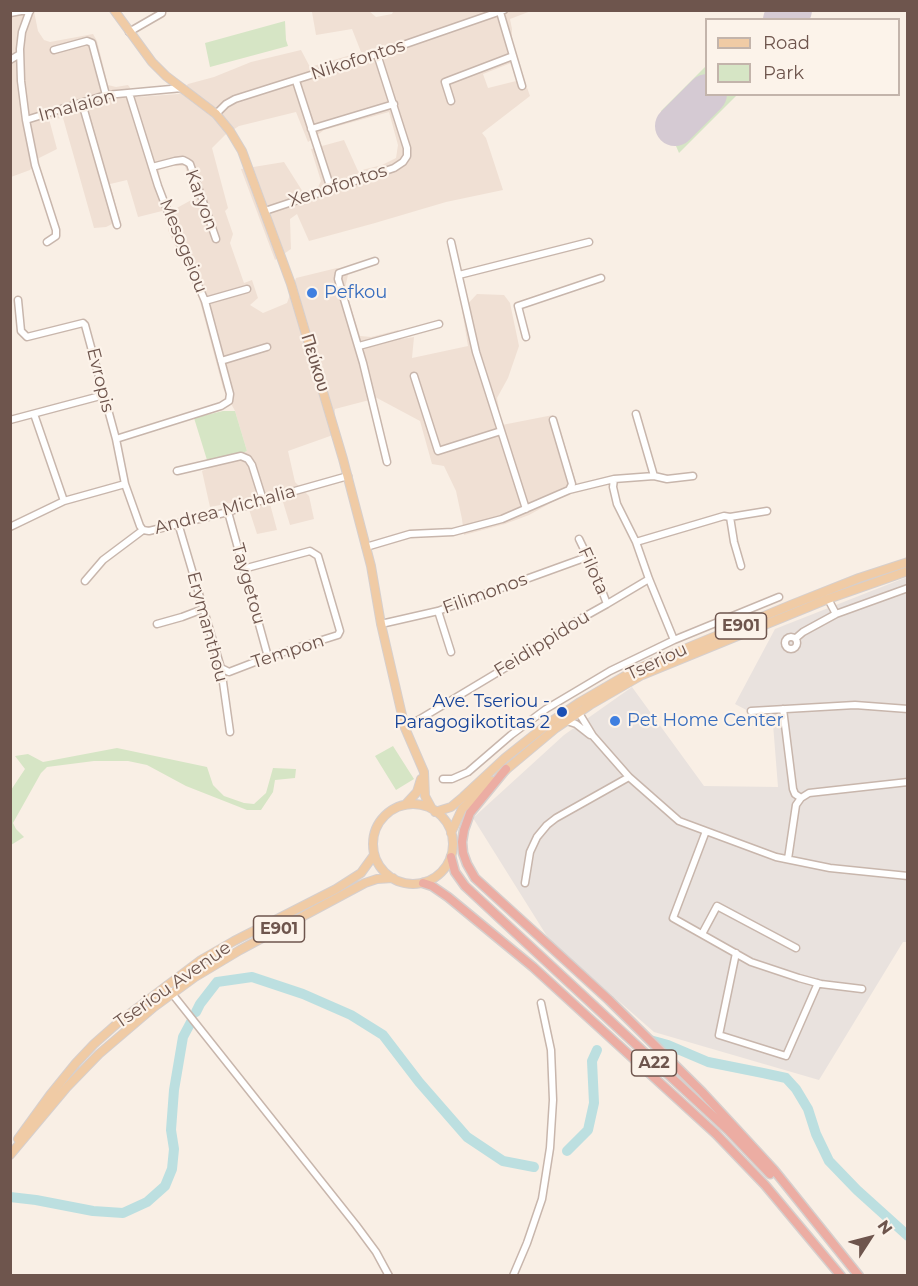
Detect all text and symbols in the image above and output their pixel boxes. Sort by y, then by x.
legend [705,18,900,96]
text: Road [763,32,810,54]
street label: Nikofontos [308,35,408,85]
text: Park [763,62,804,84]
street label: Imalaion [36,85,118,127]
street label: Xenofontos [286,160,390,212]
street label: Karyon [180,167,222,233]
street label: Mesogeiou [154,196,212,296]
place label: Pefkou [324,282,387,304]
marker: Pefkou [305,286,319,300]
street label: Πεύκου [296,331,334,395]
street label: Evropis [82,346,118,414]
street label: Andrea Michalia [152,481,298,539]
street label: Taygetou [226,541,270,627]
street label: Filota [573,544,613,598]
street label: Erymanthou [182,569,232,685]
street label: Filimonos [440,569,530,619]
street label: Feidippidou [490,606,594,682]
road number: E901 [716,613,766,639]
street label: Tempon [249,630,327,674]
street label: Tseriou [623,639,691,685]
place label: Ave. Tseriou - Paragogikotitas 2 [394,691,550,734]
marker: Ave. Tseriou - Paragogikotitas 2 [555,705,569,719]
place label: Pet Home Center [627,710,784,732]
marker: Pet Home Center [608,714,622,728]
road number: E901 [254,916,304,942]
street label: Tseriou Avenue [111,937,235,1033]
road number: A22 [632,1050,676,1076]
north arrow [840,1208,900,1268]
text: N [873,1216,896,1238]

